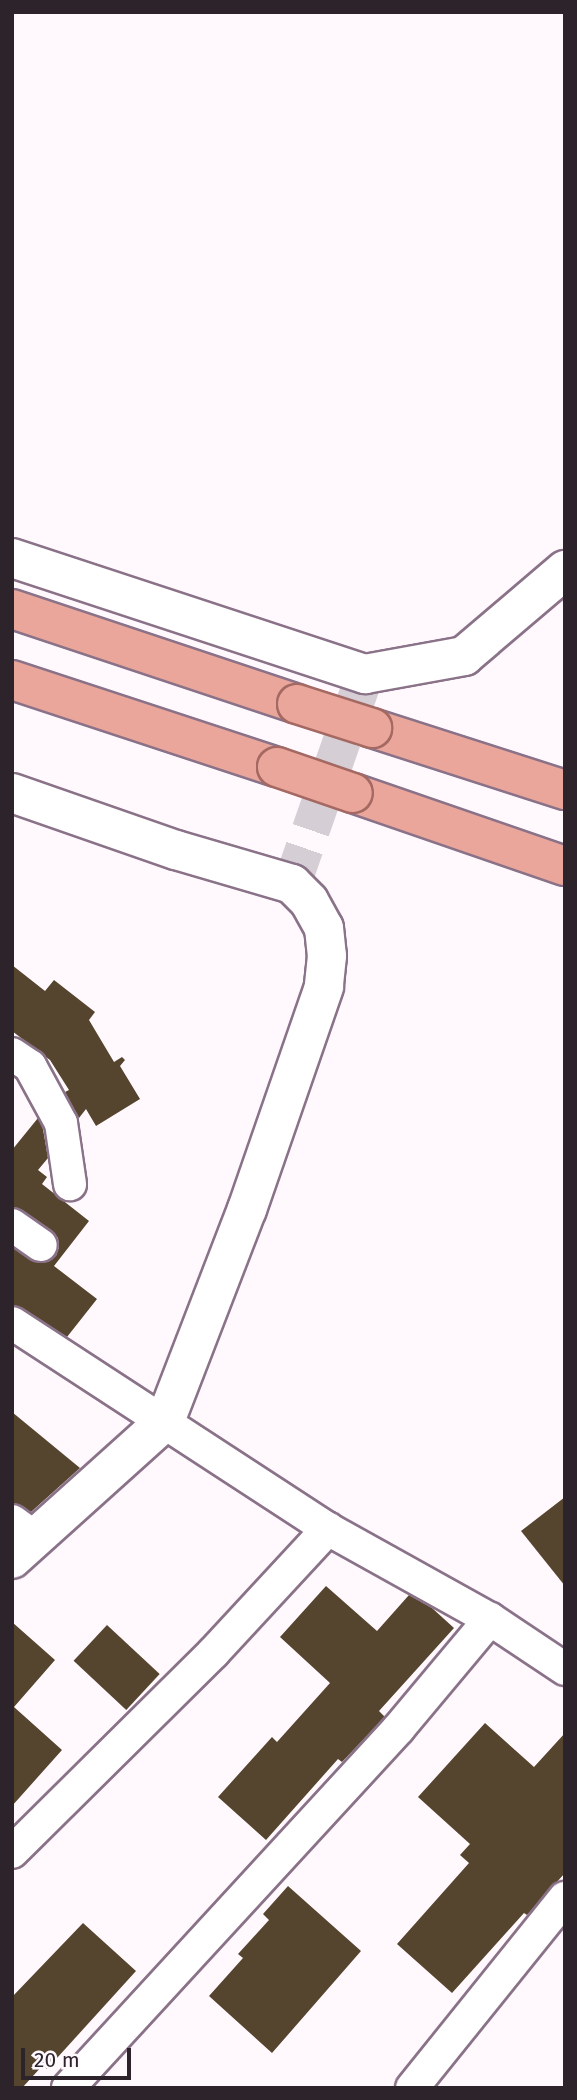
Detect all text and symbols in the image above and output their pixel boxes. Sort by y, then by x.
scale bar [24,2034,135,2078]
text: 20 m [34,2047,80,2073]

